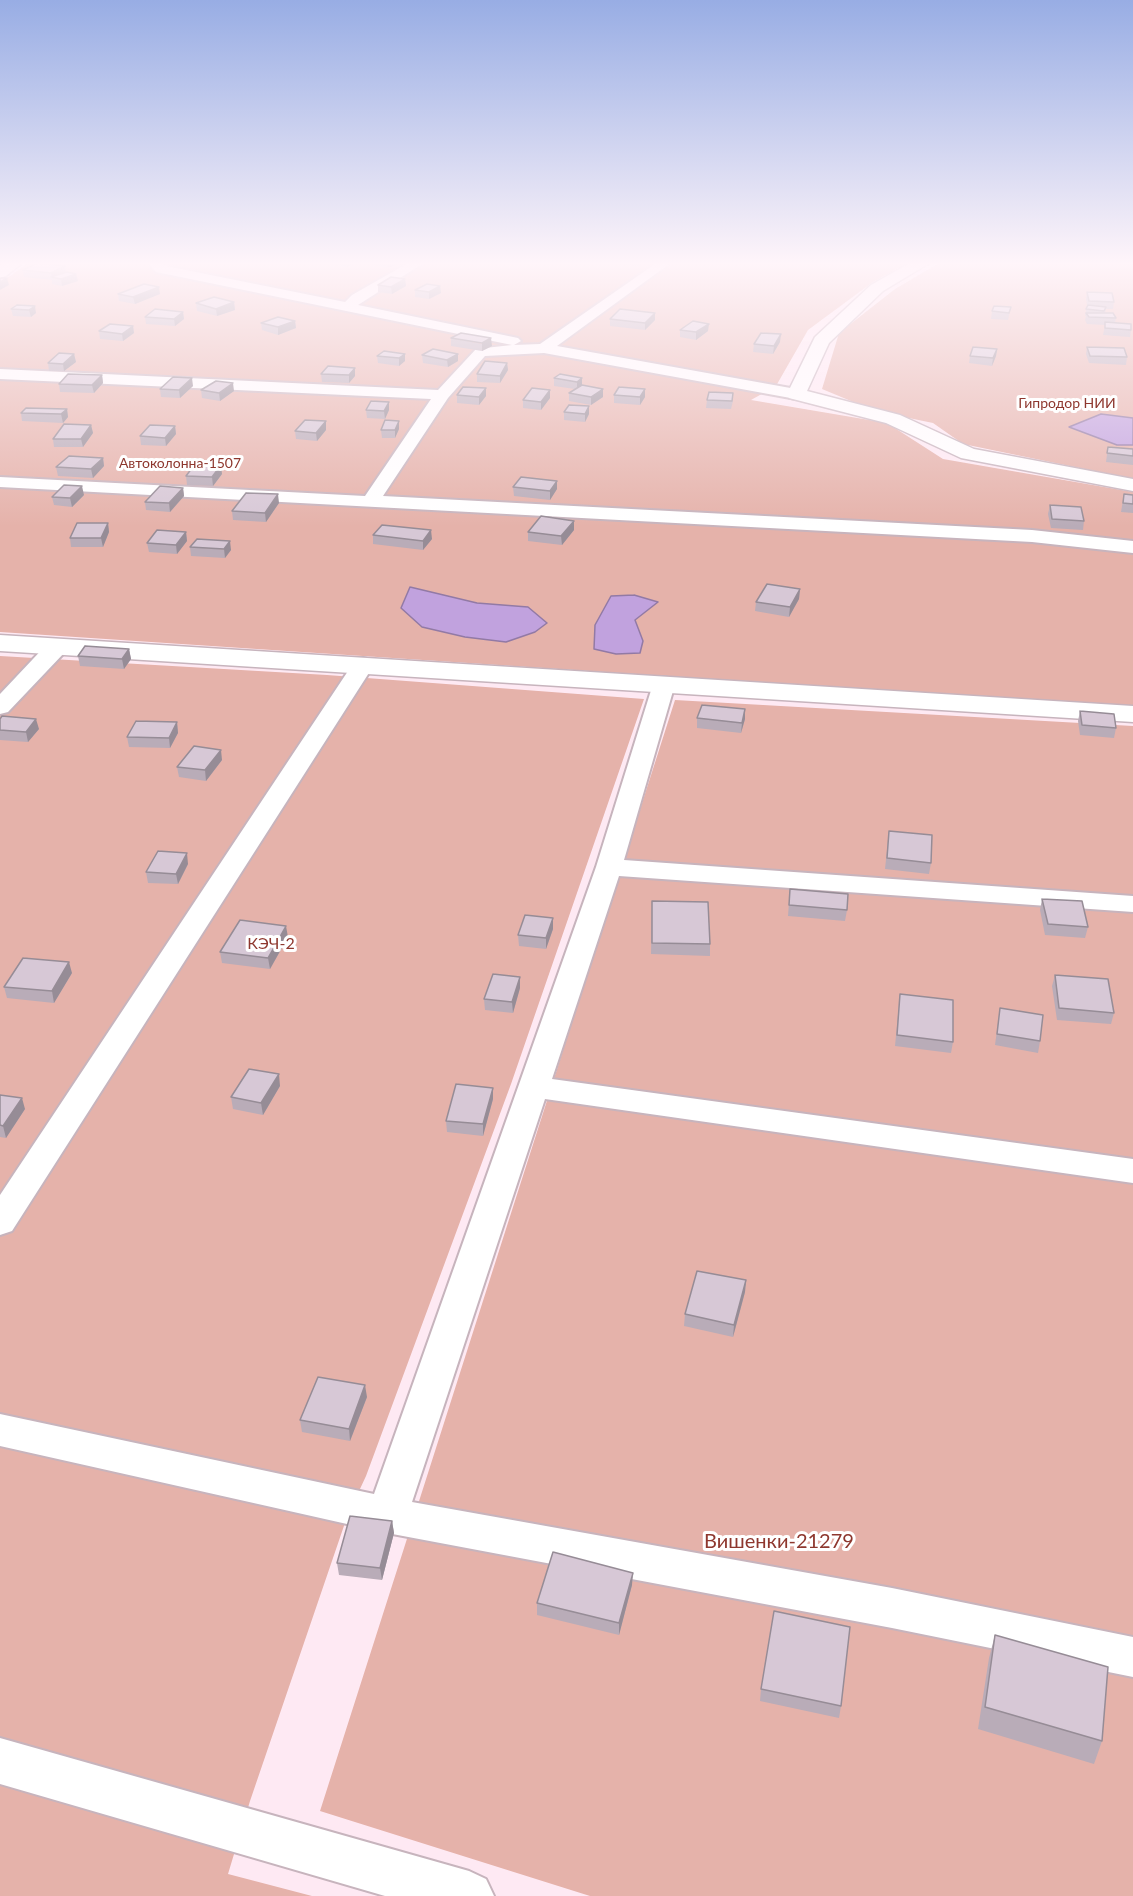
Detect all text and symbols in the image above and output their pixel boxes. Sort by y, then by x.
park label: Гипродор НИИ [1018,395,1116,411]
park label: Автоколонна-1507 [119,455,241,471]
park label: КЭЧ-2 [247,934,295,954]
park label: Вишенки-21279 [704,1530,854,1554]

